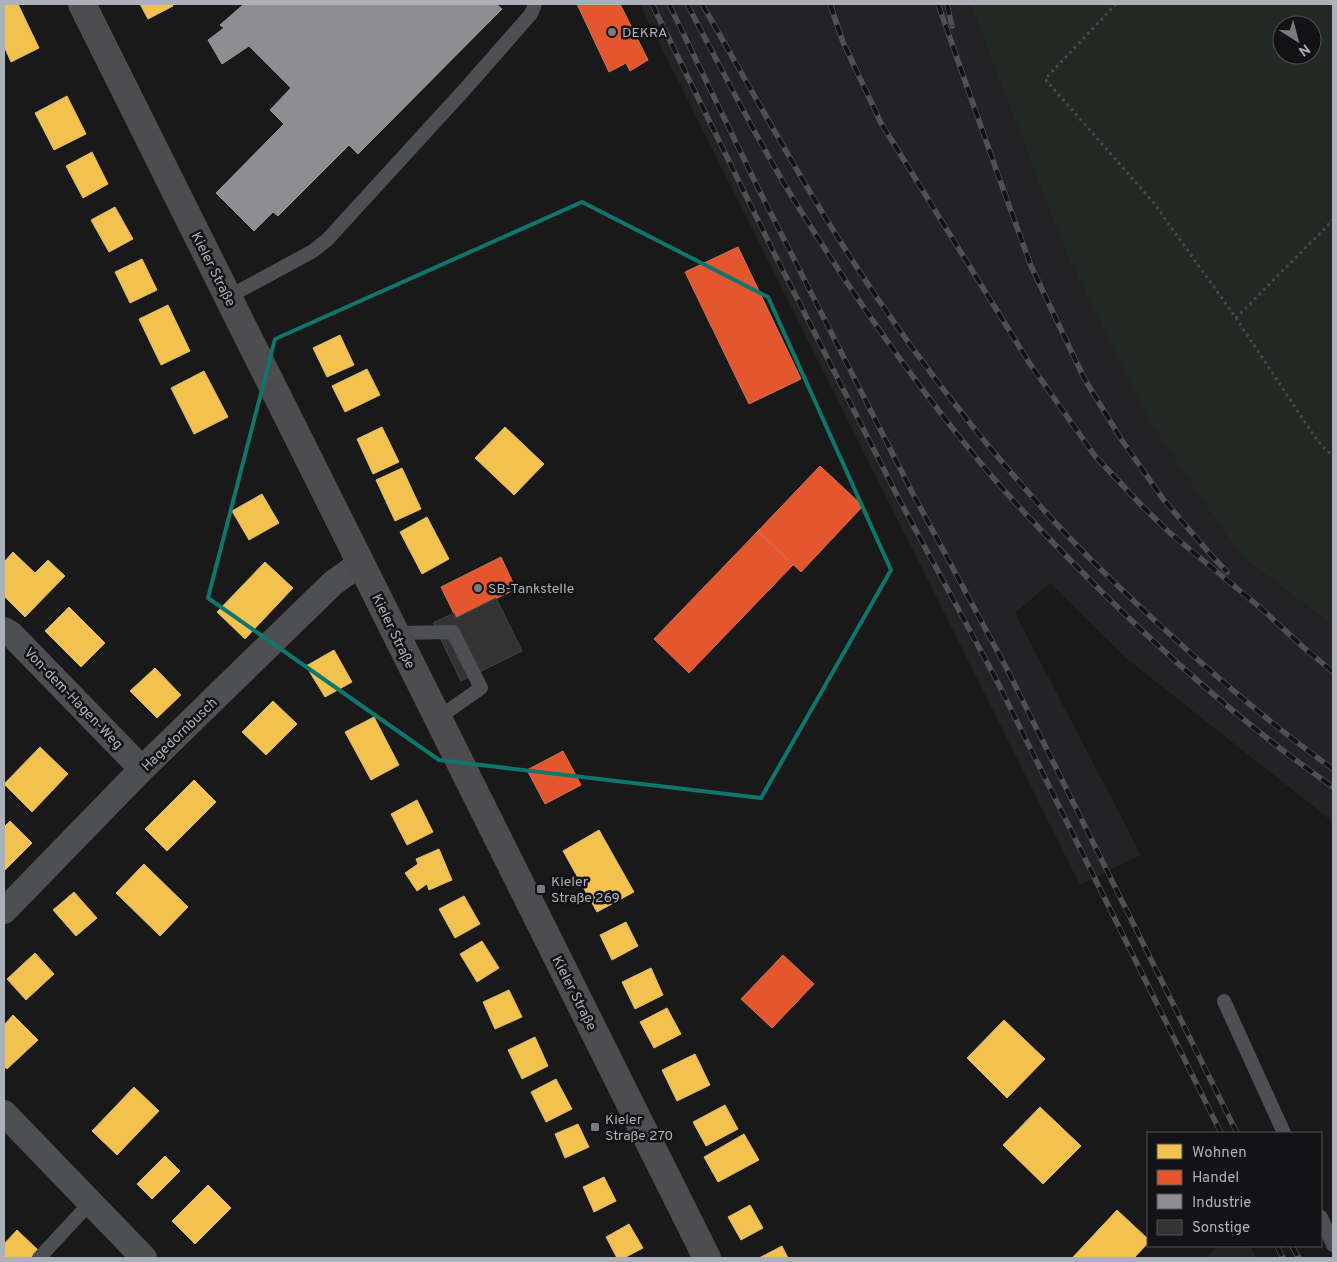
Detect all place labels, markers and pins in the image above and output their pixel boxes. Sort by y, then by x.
place label: DEKRA [622,25,667,42]
marker: DEKRA [606,26,618,38]
place label: SB-Tankstelle [488,581,574,598]
marker: SB-Tankstelle [472,582,484,594]
place label: Kieler Straße 269 [551,874,620,907]
marker: Kieler Straße 269 [535,883,547,895]
place label: Kieler Straße 270 [605,1112,673,1145]
marker: Kieler Straße 270 [589,1121,601,1133]

